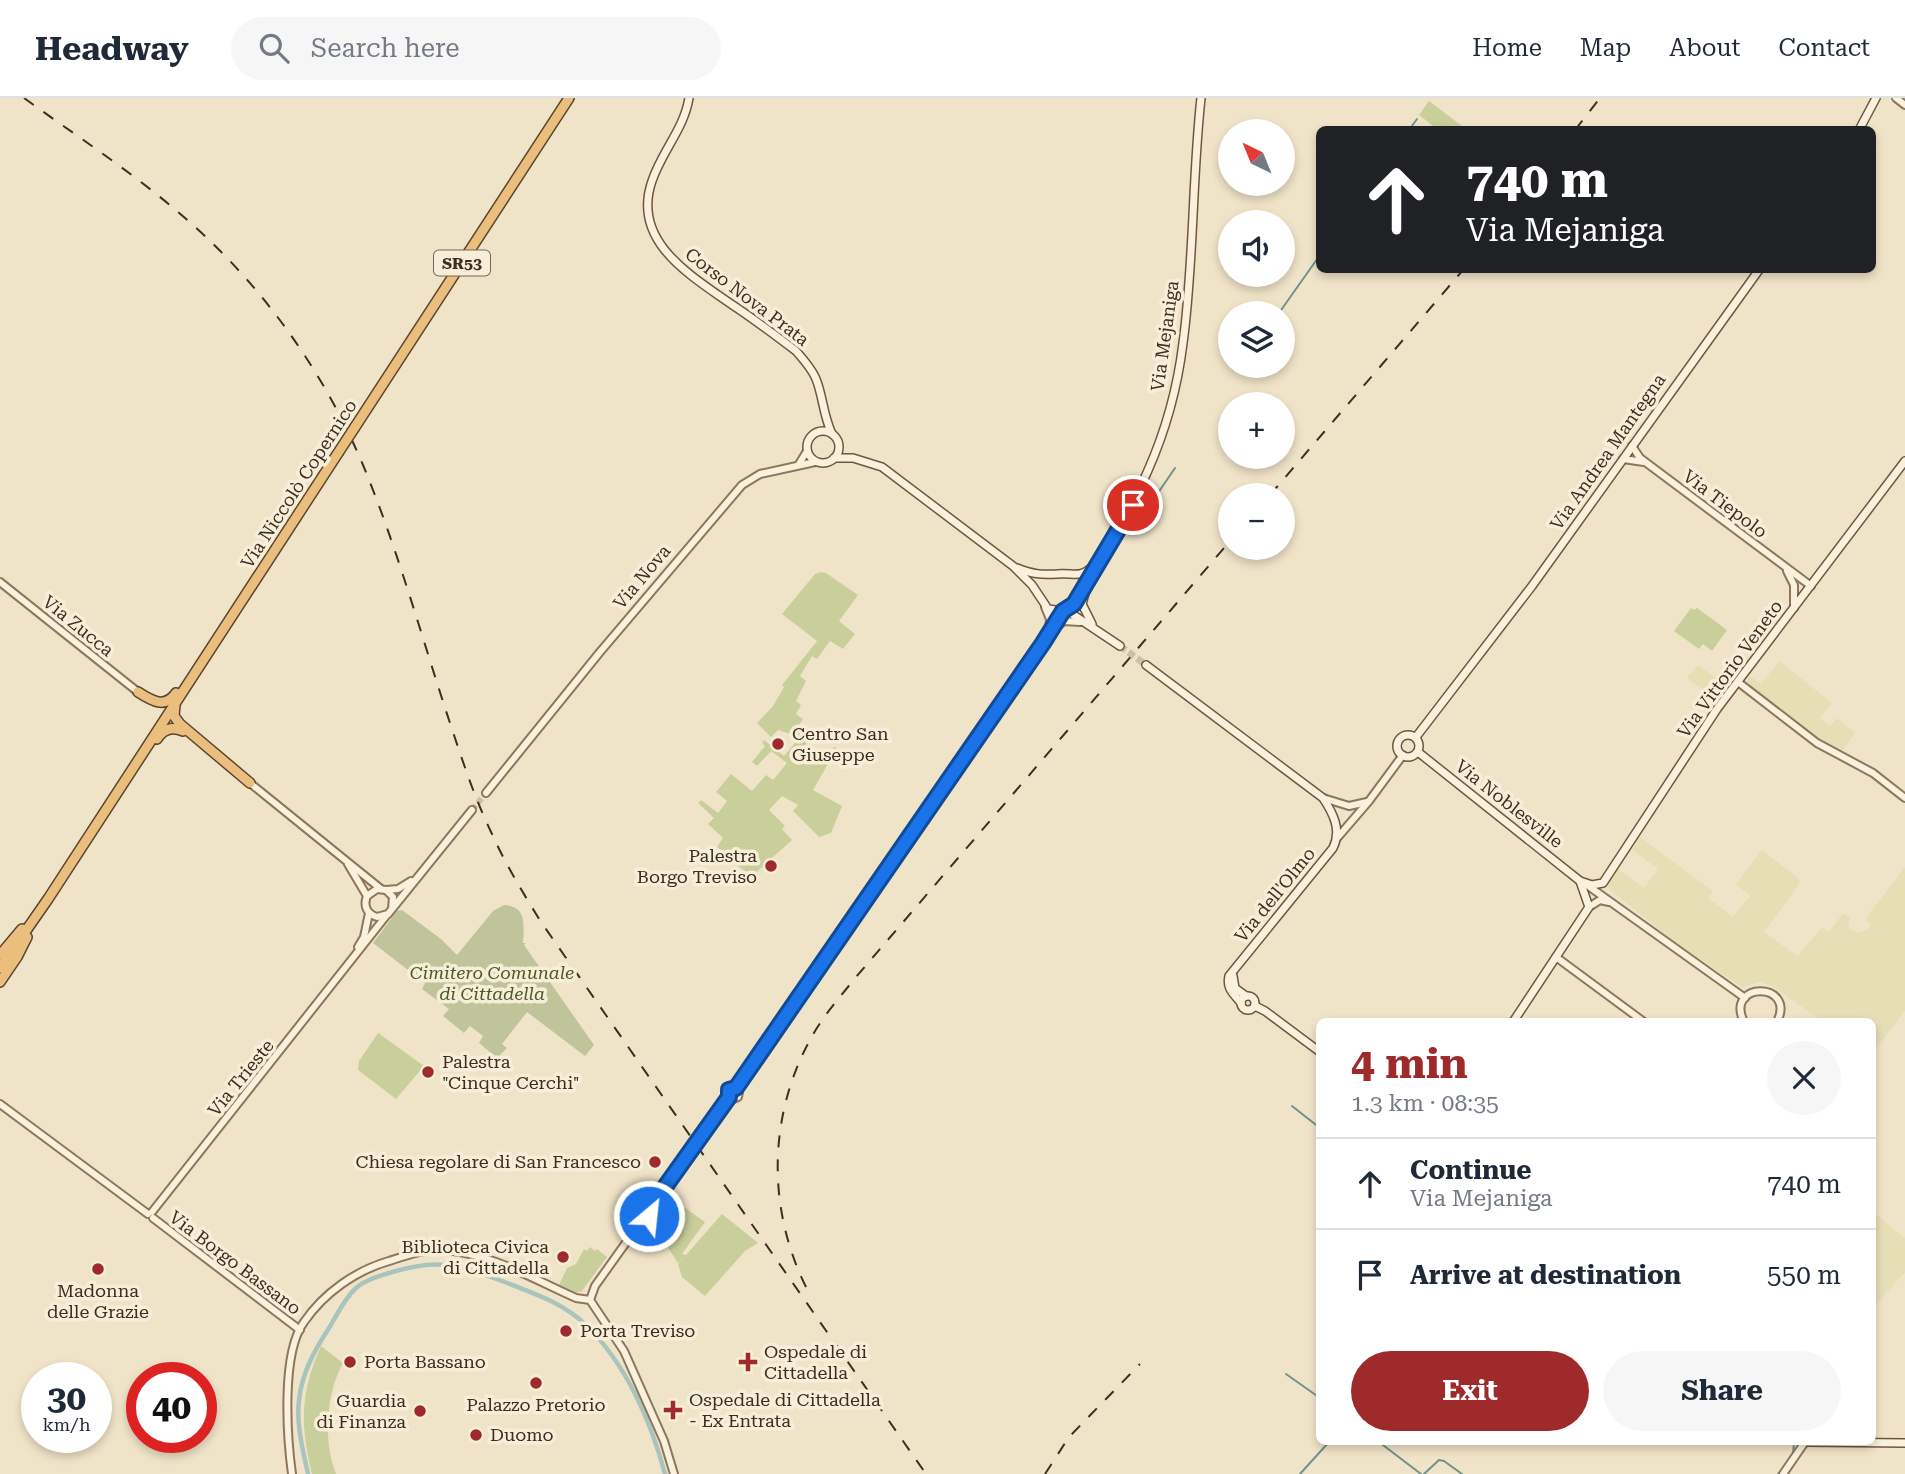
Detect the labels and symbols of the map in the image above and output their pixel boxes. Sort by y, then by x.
north arrow [1218,119,1295,196]
street label: Corso Nova Prata [681,243,814,350]
road number: SR53 [434,251,490,276]
street label: Via Mejaniga [1146,279,1183,393]
street label: Via Andrea Mantegna [1546,369,1670,534]
street label: Via Niccolò Copernico [236,396,361,572]
street label: Via Tiepolo [1679,465,1771,542]
pin [1103,475,1163,535]
street label: Via Nova [609,540,675,613]
street label: Via Zucca [39,591,118,661]
street label: Via Vittorio Veneto [1673,596,1787,742]
place label: Centro San Giuseppe [792,723,889,765]
marker: Centro San Giuseppe [770,736,786,752]
street label: Via Noblesville [1451,755,1567,852]
street label: Via dell'Olmo [1230,843,1319,946]
place label: Palestra Borgo Treviso [637,845,757,887]
marker: Palestra Borgo Treviso [763,858,779,874]
park label: Cimitero Comunale di Cittadella [410,962,574,1004]
street label: Via Trieste [203,1035,278,1120]
place label: Palestra "Cinque Cerchi" [442,1051,579,1093]
marker: Palestra "Cinque Cerchi" [420,1064,436,1080]
place label: Chiesa regolare di San Francesco [355,1151,641,1172]
marker: Chiesa regolare di San Francesco [647,1154,663,1170]
position arrow [612,1179,686,1253]
street label: Via Borgo Bassano [165,1206,305,1319]
place label: Biblioteca Civica di Cittadella [402,1236,549,1278]
marker: Biblioteca Civica di Cittadella [555,1249,571,1265]
marker: Madonna delle Grazie [90,1261,106,1277]
place label: Madonna delle Grazie [47,1280,149,1322]
place label: Porta Treviso [580,1320,695,1341]
marker: Porta Treviso [558,1323,574,1339]
place label: Ospedale di Cittadella [764,1341,867,1383]
place label: Porta Bassano [364,1351,486,1372]
marker: Ospedale di Cittadella [738,1352,758,1372]
marker: Porta Bassano [342,1354,358,1370]
speed limit sign: 40 [126,1362,217,1453]
marker: Palazzo Pretorio [528,1375,544,1391]
place label: Ospedale di Cittadella - Ex Entrata [689,1389,881,1431]
place label: Guardia di Finanza [316,1390,406,1432]
place label: Palazzo Pretorio [466,1394,606,1415]
marker: Ospedale di Cittadella - Ex Entrata [663,1400,683,1420]
marker: Guardia di Finanza [412,1403,428,1419]
place label: Duomo [490,1424,554,1445]
marker: Duomo [468,1427,484,1443]

